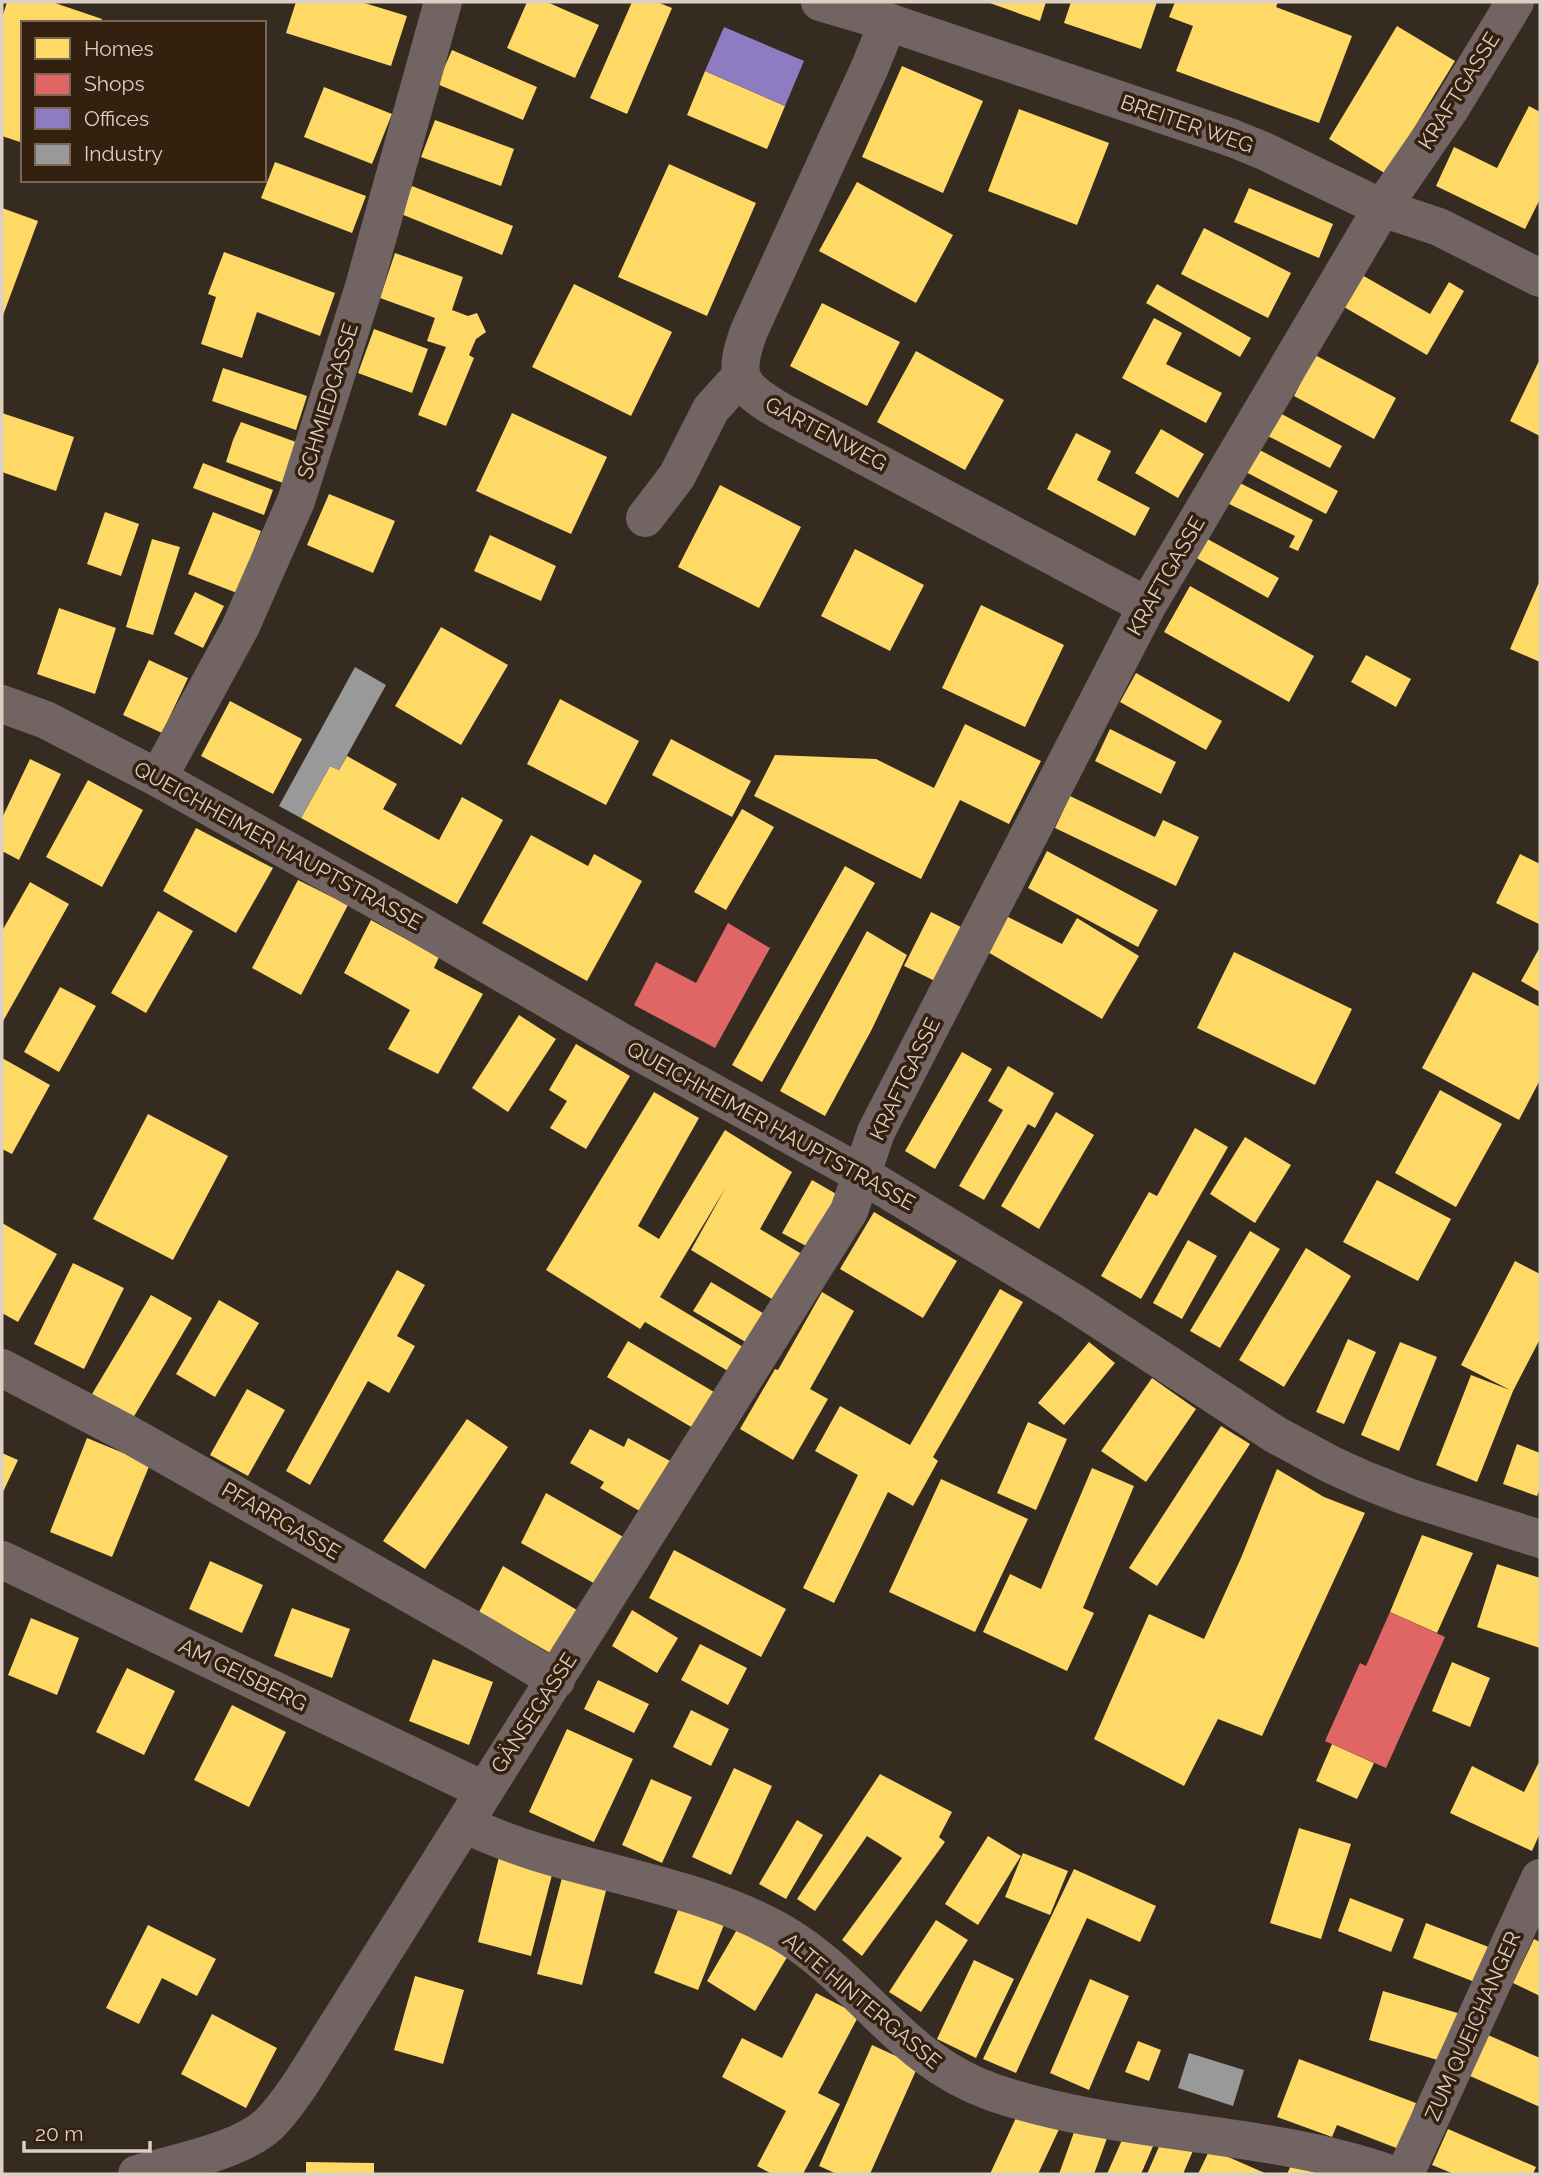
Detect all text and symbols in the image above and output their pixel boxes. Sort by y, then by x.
legend [21,21,266,182]
street label: KRAFTGASSE [1413,28,1504,154]
text: Homes [84,36,154,61]
text: Shops [84,71,145,96]
street label: BREITER WEG [1117,89,1257,158]
text: Offices [84,106,149,131]
text: Industry [84,141,163,166]
street label: SCHMIEDGASSE [292,320,363,482]
street label: GARTENWEG [761,391,891,476]
street label: KRAFTGASSE [1121,512,1210,640]
street label: QUEICHHEIMER HAUPTSTRASSE [130,756,427,935]
street label: KRAFTGASSE [864,1013,945,1144]
street label: QUEICHHEIMER HAUPTSTRASSE [623,1036,920,1215]
street label: PFARRGASSE [217,1476,345,1565]
street label: AM GEISBERG [175,1633,311,1716]
street label: GÄNSEGASSE [486,1648,582,1777]
street label: ALTE HINTERGASSE [778,1927,946,2074]
street label: ZUM QUEICHANGER [1420,1927,1526,2124]
scale bar [24,2110,150,2154]
text: 20 m [35,2121,83,2146]

